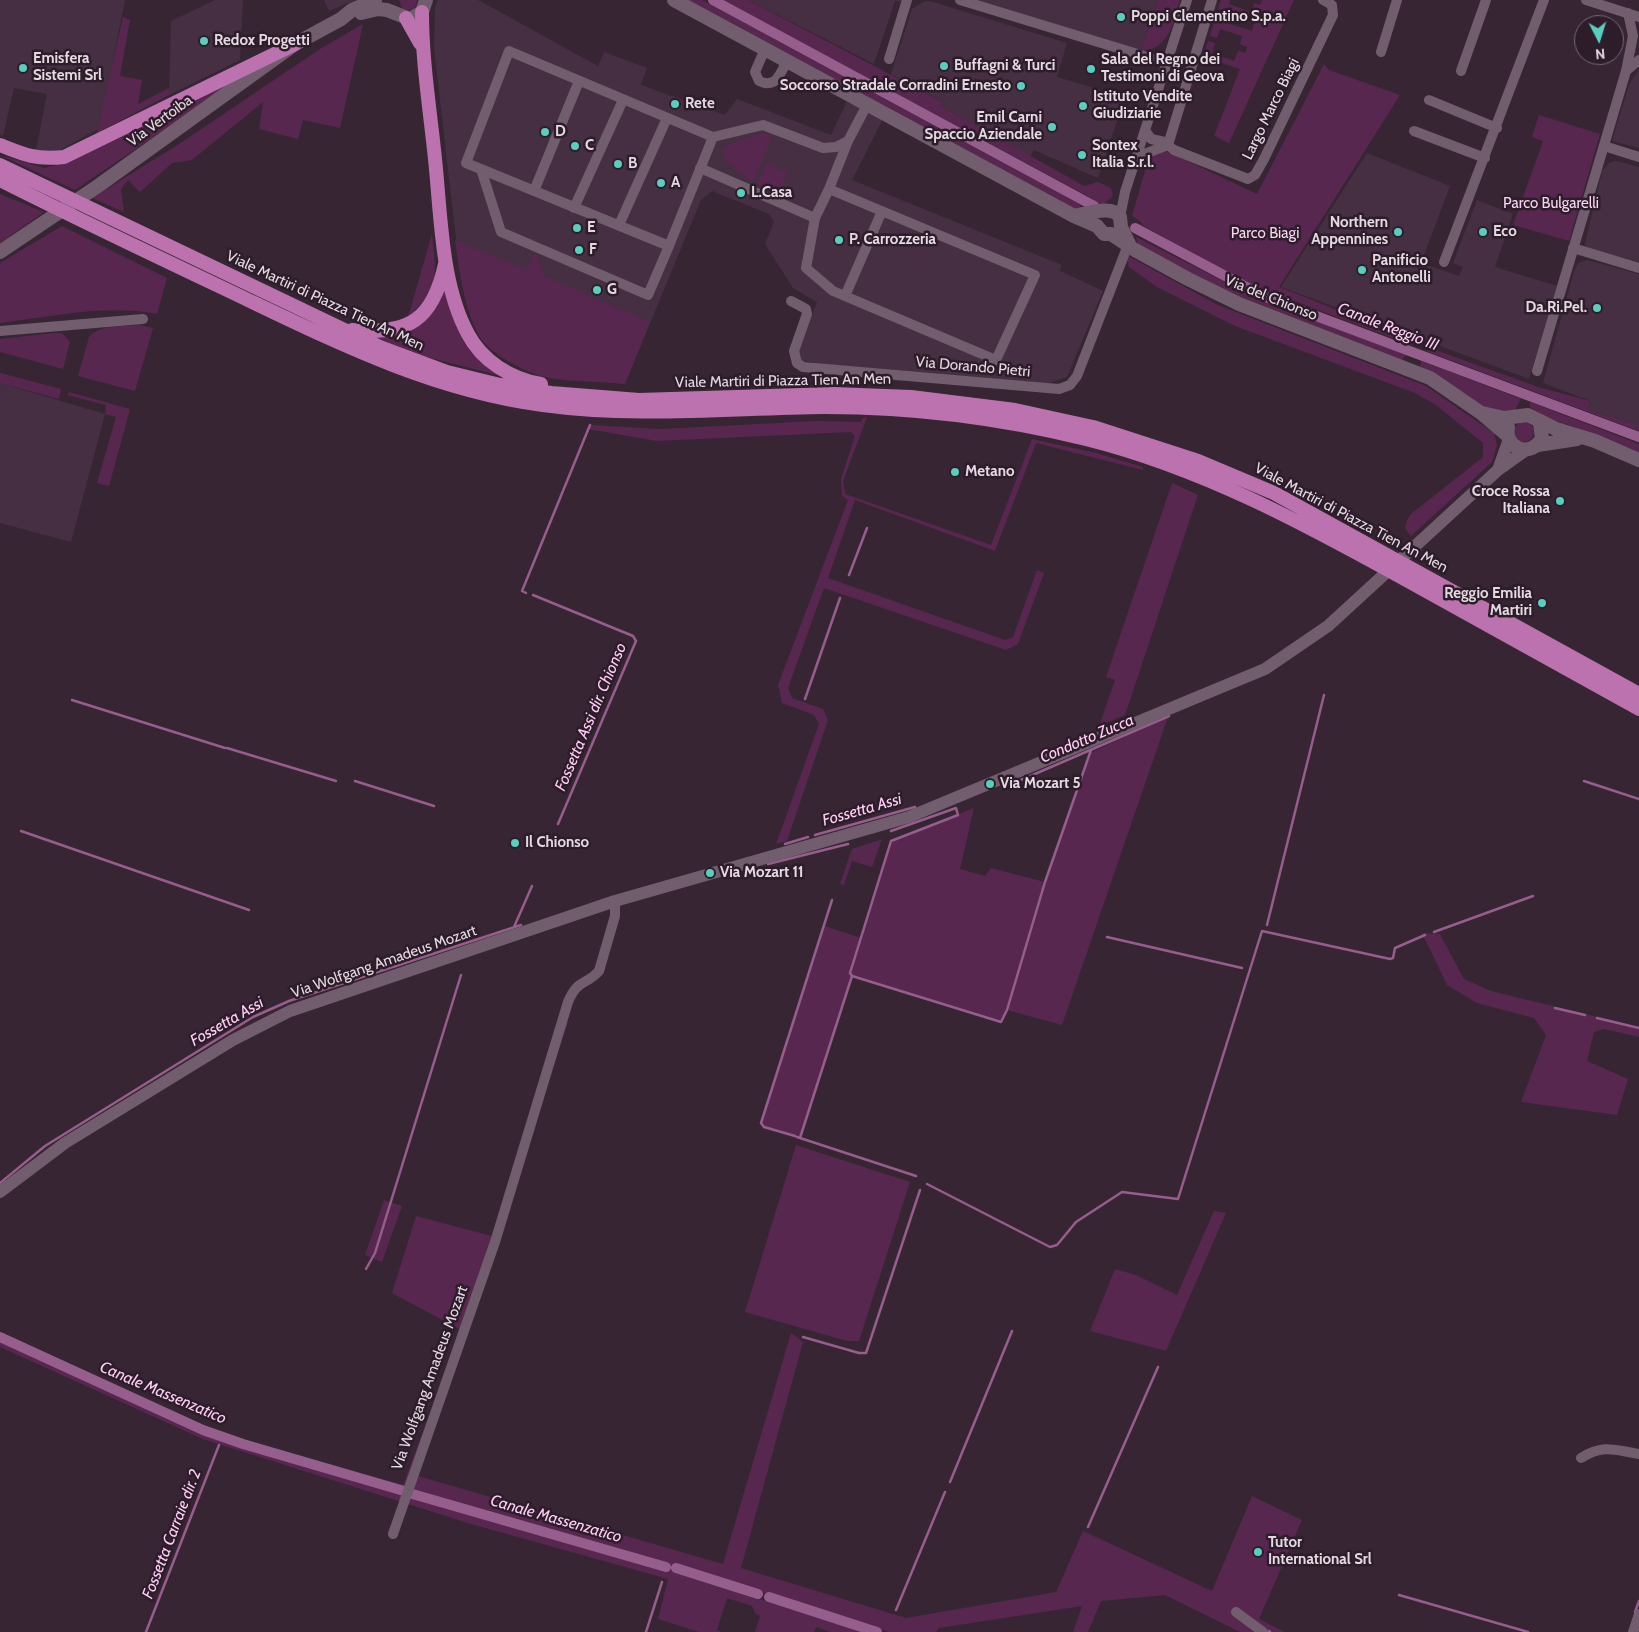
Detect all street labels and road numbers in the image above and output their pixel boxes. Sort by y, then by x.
street label: Largo Marco Biagi [1239,55,1303,163]
street label: Via Vertoiba [124,91,196,151]
street label: Viale Martiri di Piazza Tien An Men [223,247,427,355]
street label: Via del Chionso [1222,271,1320,325]
street label: Via Dorando Pietri [915,353,1031,381]
street label: Viale Martiri di Piazza Tien An Men [675,370,891,392]
street label: Viale Martiri di Piazza Tien An Men [1251,459,1451,577]
street label: Via Wolfgang Amadeus Mozart [289,922,479,1002]
street label: Via Wolfgang Amadeus Mozart [388,1283,472,1473]

